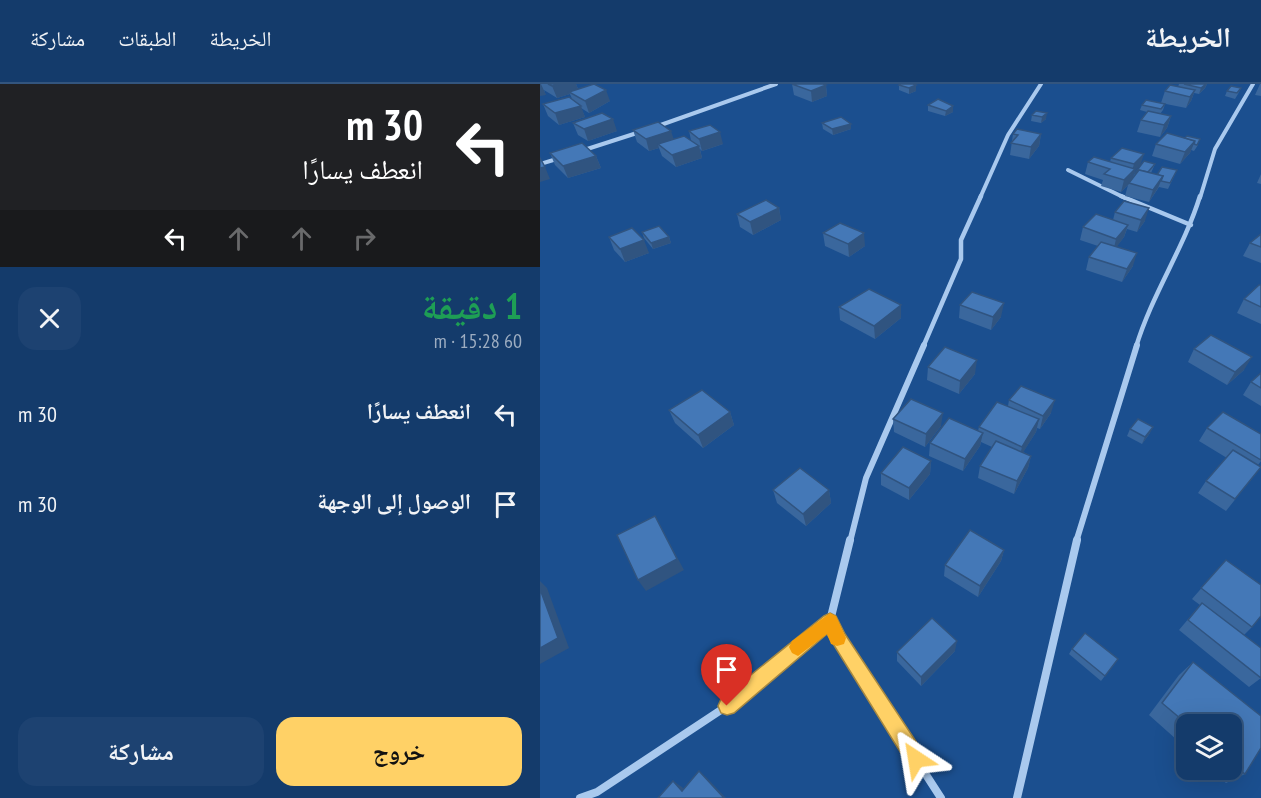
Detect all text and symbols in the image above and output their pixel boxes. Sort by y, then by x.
text: الخريطة [1145,18,1231,55]
text: مشاركة [30,25,85,52]
text: الطبقات [118,25,177,52]
text: الخريطة [210,25,271,52]
text: 30 m [346,97,423,152]
icon: left [444,108,522,186]
text: انعطف يسارًا [302,152,423,186]
icon: left [159,222,192,255]
icon: ahead [222,222,255,255]
icon: ahead [285,222,318,255]
icon: right [348,222,381,255]
text: 1 دقيقة [422,282,522,329]
button: close [18,287,81,350]
text: 60 m · 15:28 [434,328,522,354]
text: انعطف يسارًا [367,397,471,425]
icon: left [489,398,522,431]
text: 30 m [18,400,57,428]
text: الوصول إلى الوجهة [317,487,471,515]
icon: arrive [489,488,522,521]
text: 30 m [18,490,57,518]
pin [701,644,752,706]
icon: arrive [710,653,743,686]
map controls [1176,714,1242,780]
button: layers [1176,714,1242,780]
button: مشاركة [18,717,264,786]
button: خروج [276,717,522,786]
position arrow [884,727,948,791]

